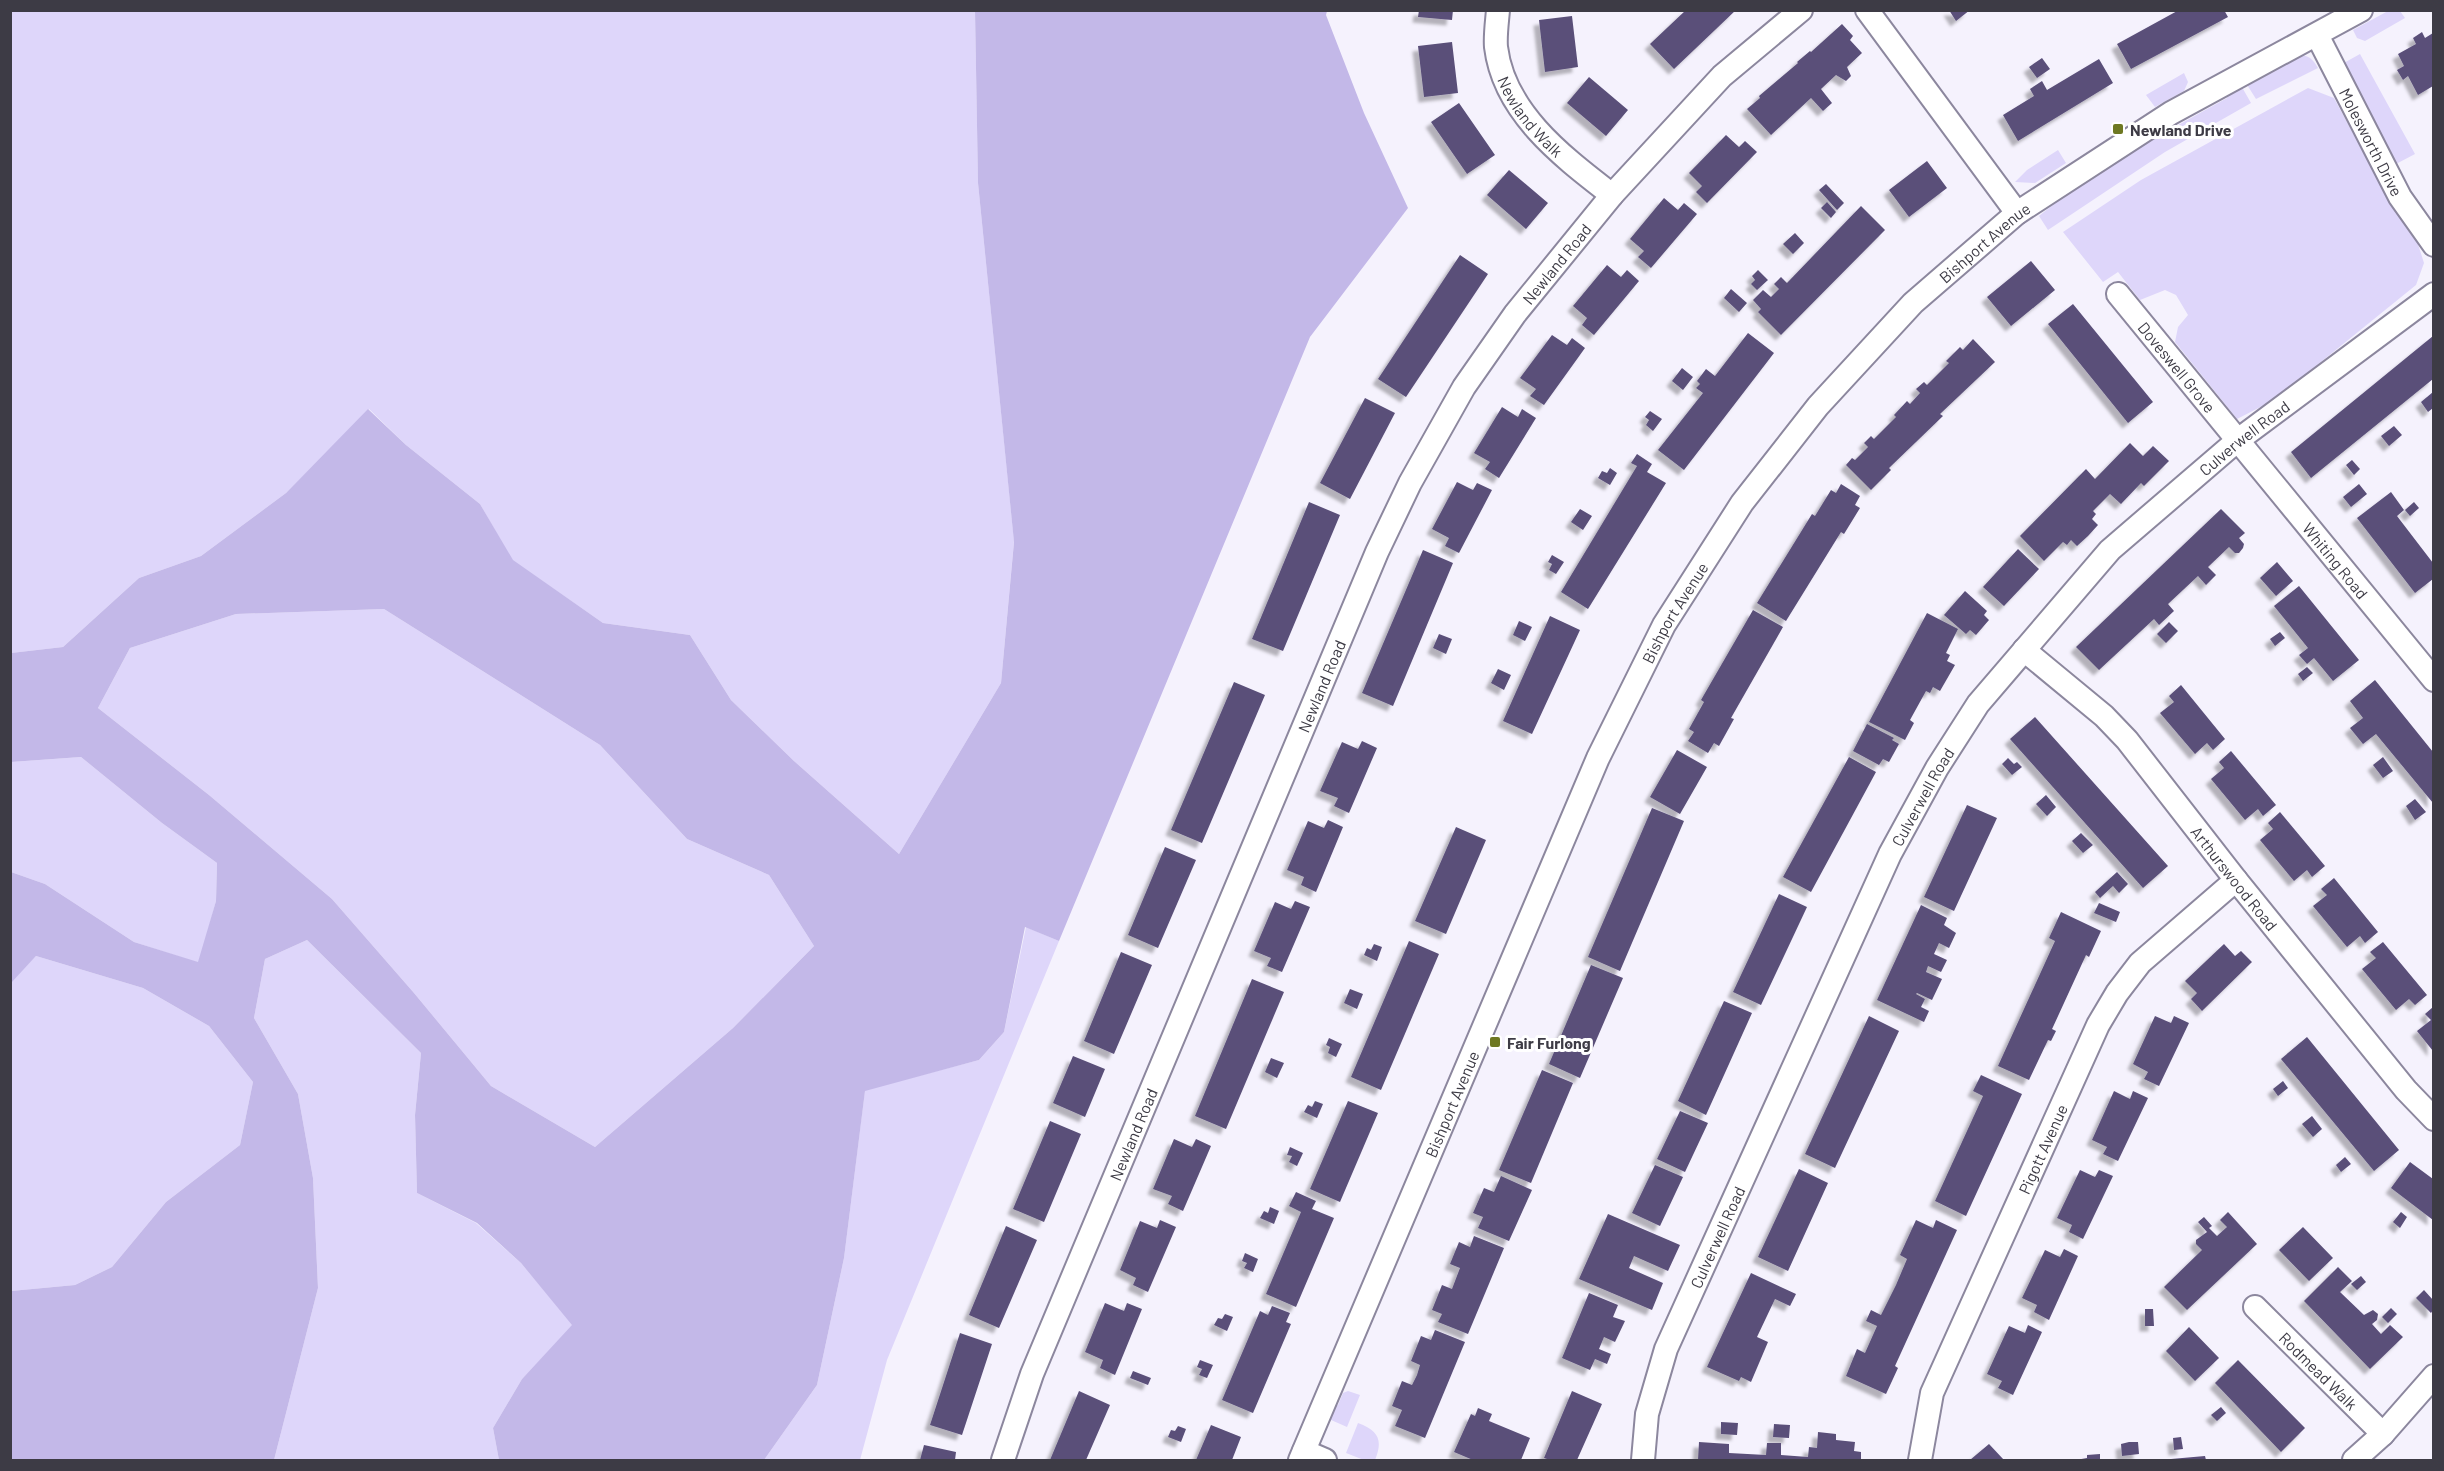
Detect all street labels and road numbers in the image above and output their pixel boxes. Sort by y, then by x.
street label: Newland Walk [1495,73,1567,160]
street label: Molesworth Drive [2336,85,2407,199]
street label: Bishport Avenue [1935,198,2033,286]
street label: Newland Road [1518,219,1595,308]
street label: Doveswell Grove [2135,318,2220,416]
street label: Culverwell Road [2195,396,2293,479]
street label: Whiting Road [2299,518,2373,602]
street label: Bishport Avenue [1637,559,1711,666]
street label: Newland Road [1293,637,1349,735]
street label: Culverwell Road [1887,744,1957,849]
street label: Arthurswood Road [2188,822,2282,934]
street label: Bishport Avenue [1420,1048,1482,1160]
street label: Newland Road [1105,1085,1161,1183]
street label: Pigott Avenue [2014,1101,2071,1197]
street label: Culverwell Road [1685,1183,1748,1291]
street label: Rodmead Walk [2276,1328,2362,1413]

